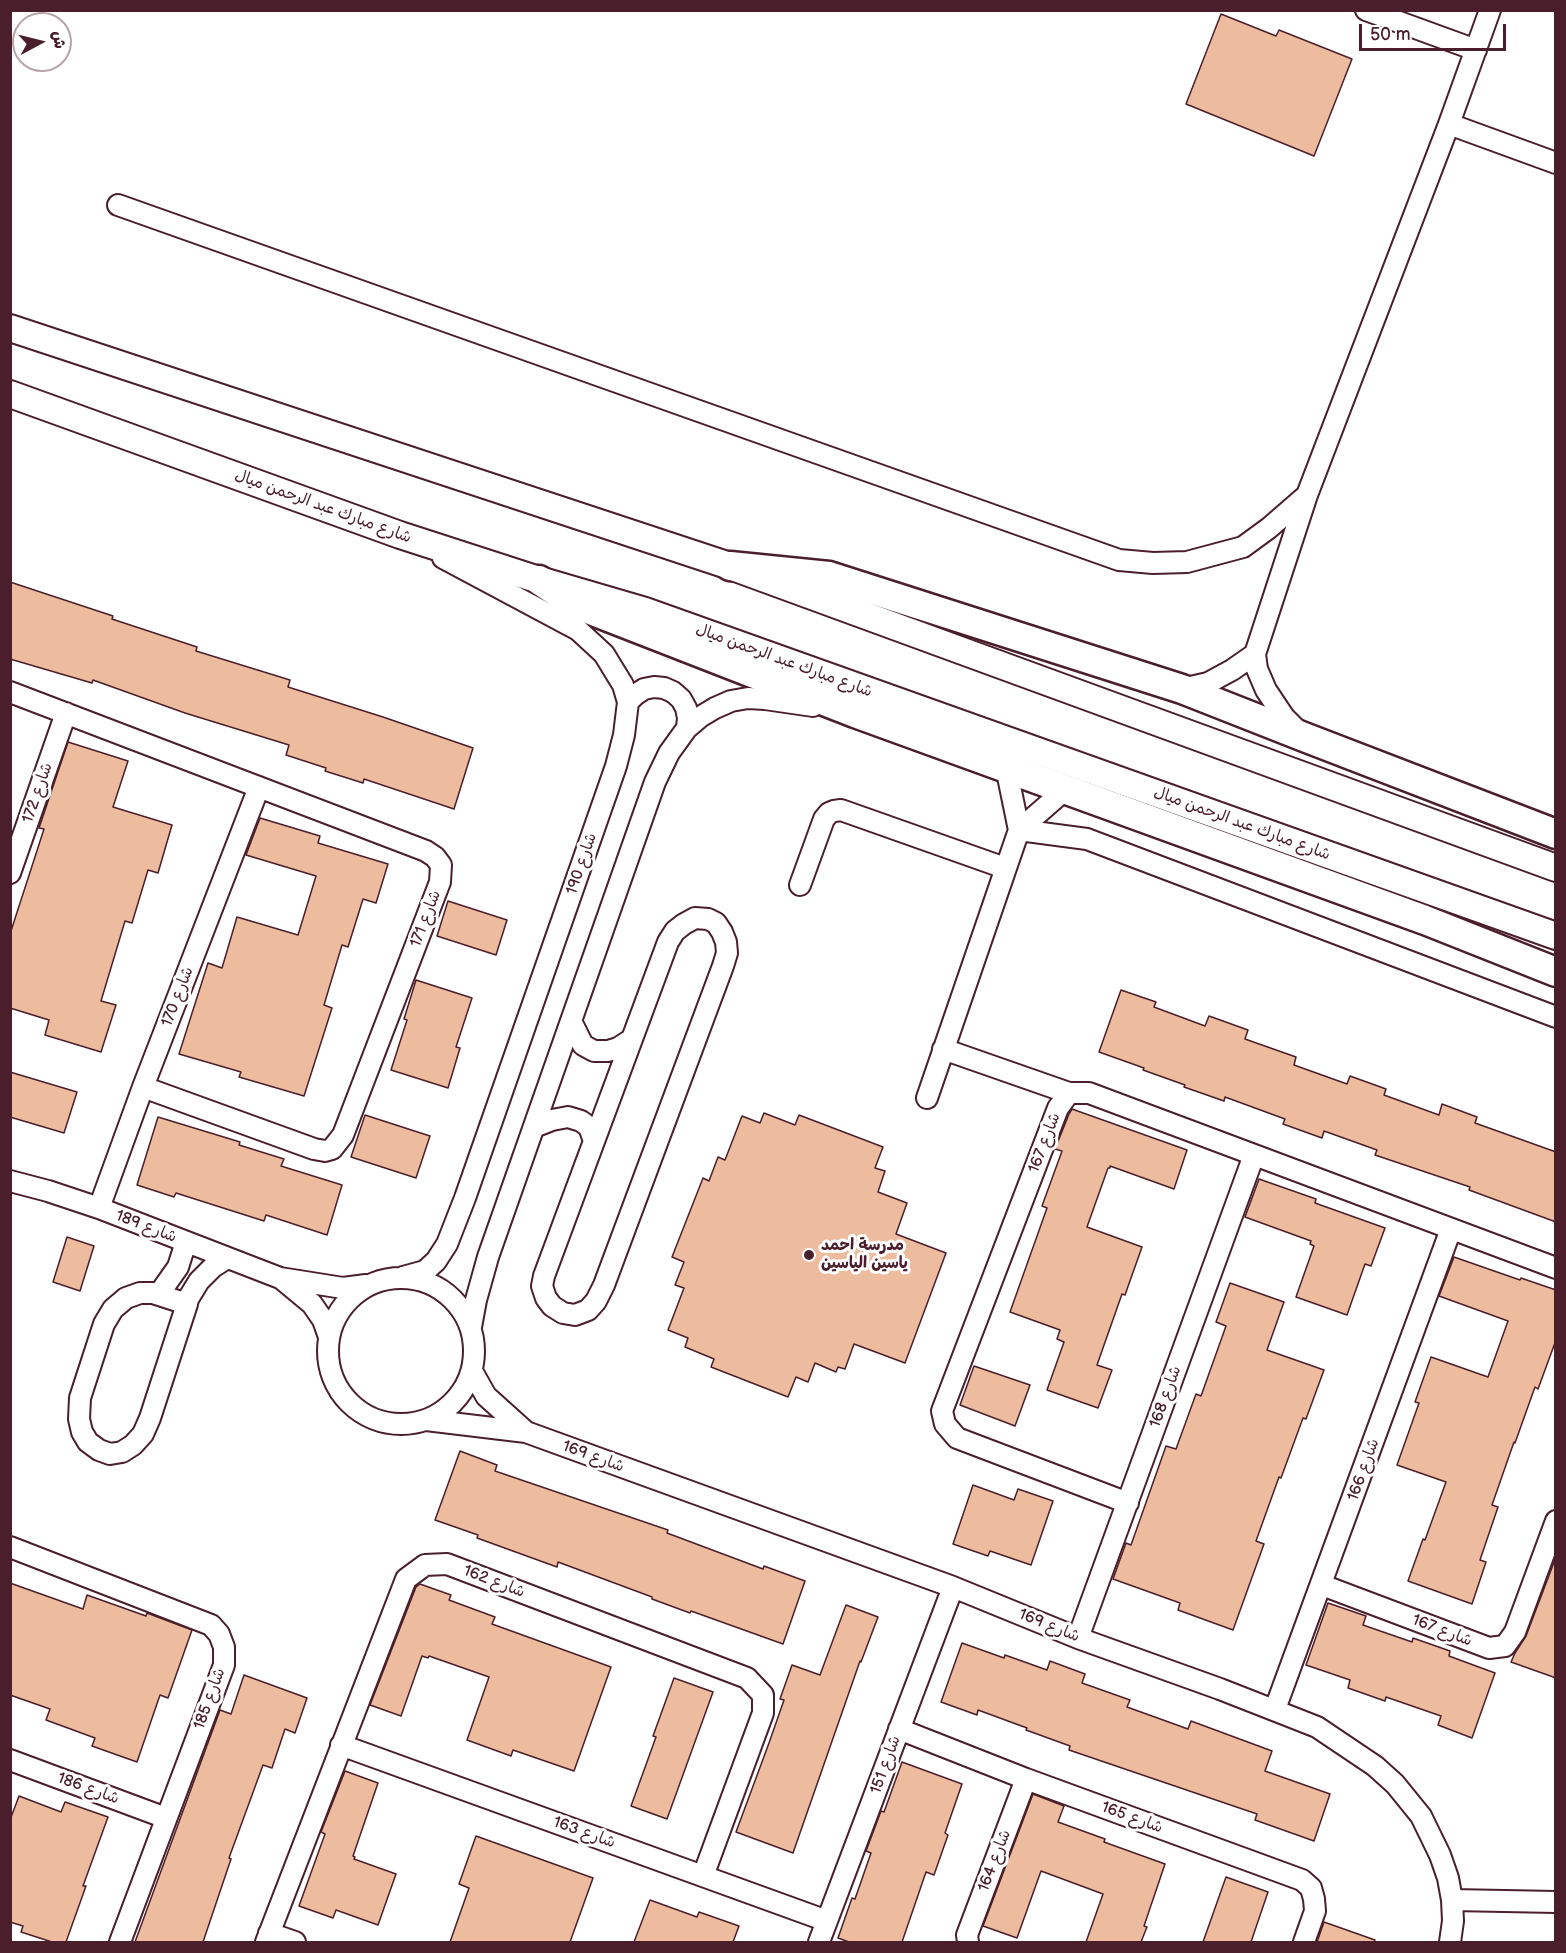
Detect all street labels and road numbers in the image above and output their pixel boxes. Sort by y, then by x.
street label: شارع مبارك عبد الرحمن ميال [232,466,414,548]
street label: شارع مبارك عبد الرحمن ميال [693,620,875,702]
street label: شارع 172 [19,760,57,826]
street label: شارع مبارك عبد الرحمن ميال [1151,783,1333,865]
street label: شارع 190 [563,831,601,897]
street label: شارع 171 [406,888,446,950]
street label: شارع 170 [158,964,198,1030]
street label: شارع 167 [1025,1110,1065,1176]
street label: شارع 189 [113,1207,179,1247]
street label: شارع 168 [1146,1364,1186,1430]
street label: شارع 166 [1344,1436,1384,1504]
street label: شارع 169 [560,1437,626,1477]
street label: شارع 162 [461,1562,527,1602]
street label: شارع 169 [1016,1605,1082,1647]
street label: شارع 167 [1409,1611,1475,1651]
street label: شارع 185 [190,1666,230,1732]
street label: شارع 151 [867,1733,905,1797]
street label: شارع 186 [55,1769,121,1809]
street label: شارع 165 [1099,1798,1165,1838]
street label: شارع 163 [550,1813,618,1853]
street label: شارع 164 [974,1827,1016,1895]

